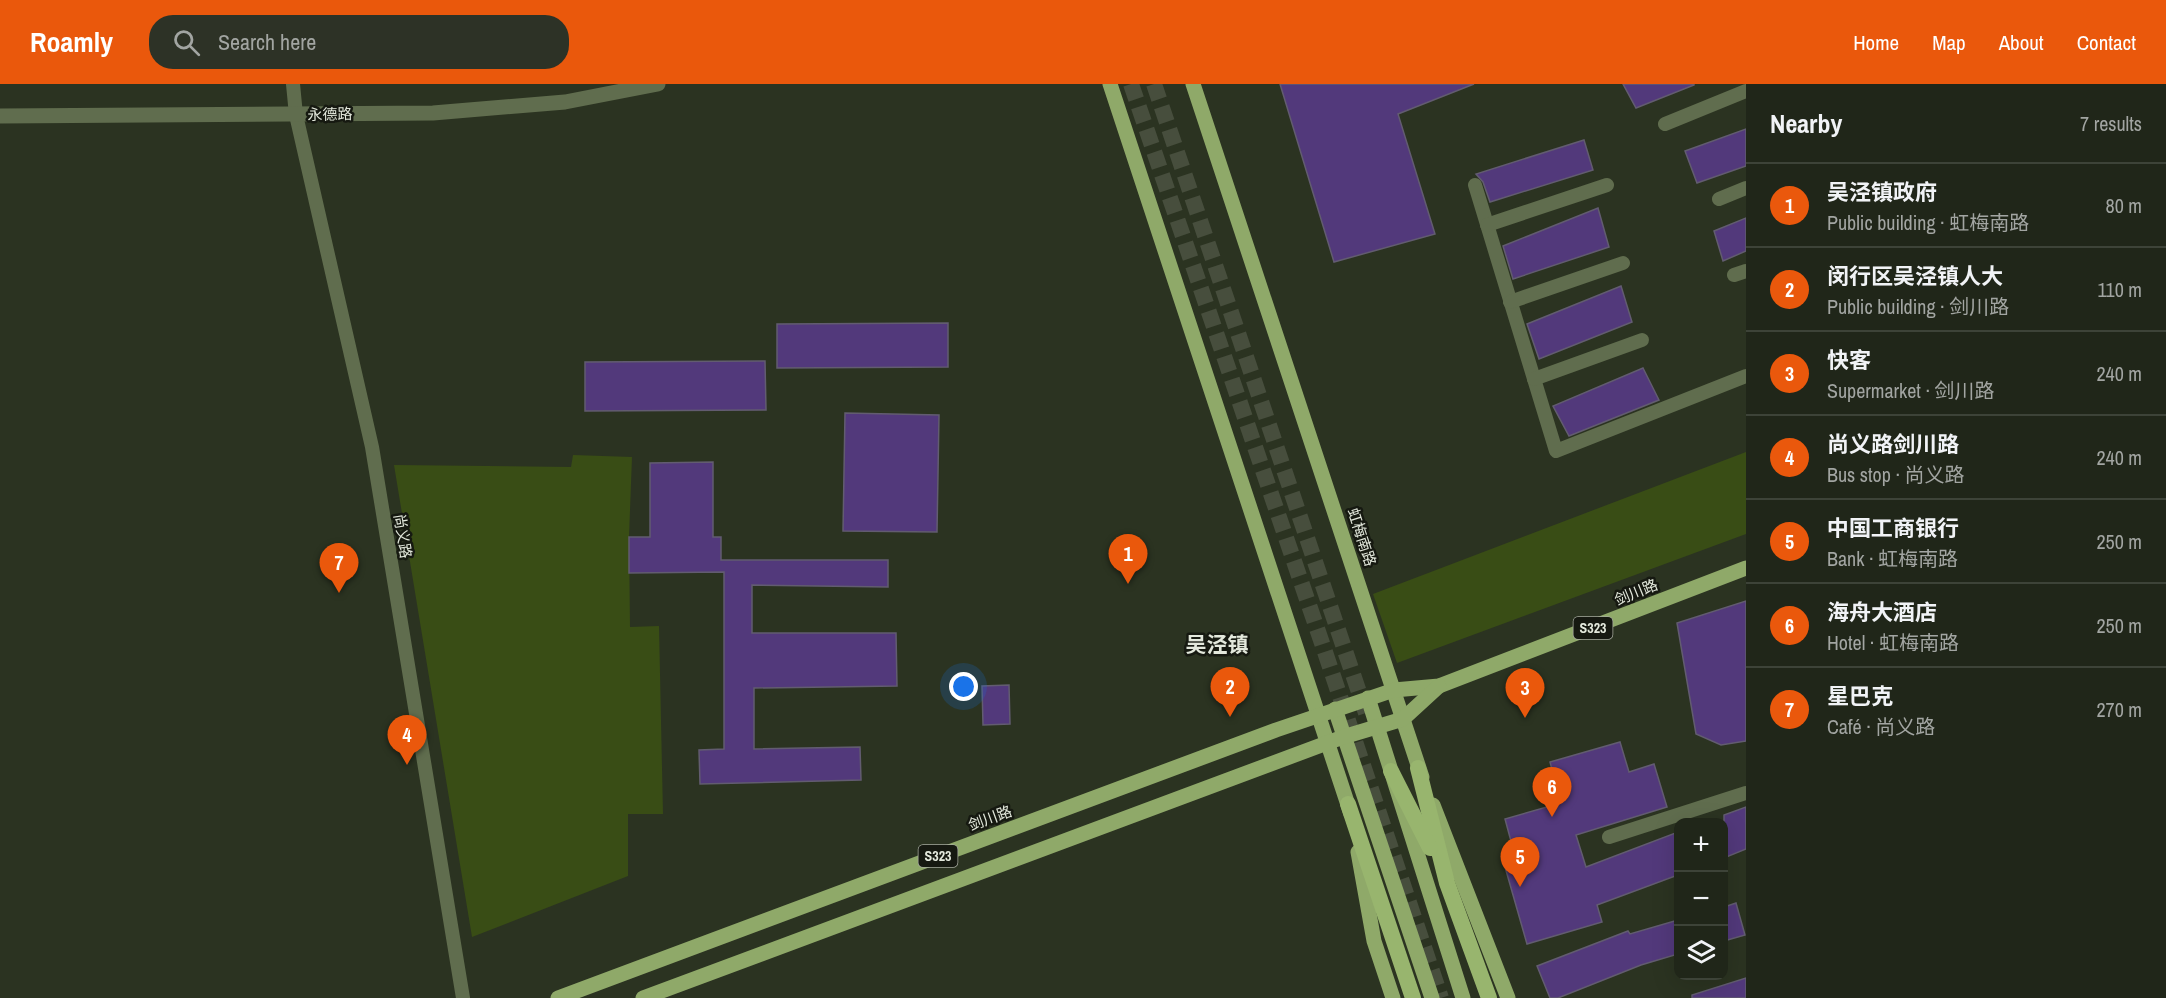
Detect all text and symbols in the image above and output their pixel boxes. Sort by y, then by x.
search box [149,15,569,69]
text: Roamly [30,23,113,61]
icon: search [170,26,203,59]
text: Search here [218,27,316,57]
text: Home [1853,28,1899,57]
text: Map [1932,28,1966,57]
text: About [1999,28,2044,57]
text: Contact [2077,28,2136,57]
street label: 永德路 [307,103,353,125]
text: Nearby [1770,106,1842,141]
text: 7 results [2080,110,2142,137]
text: 吴泾镇政府 [1827,177,1937,207]
text: 1 [1785,192,1794,219]
text: 80 m [2106,192,2142,219]
text: Public building · 虹梅南路 [1827,209,2029,236]
text: 闵行区吴泾镇人大 [1827,261,2003,291]
text: 2 [1785,276,1794,303]
text: 110 m [2098,276,2142,303]
text: Public building · 剑川路 [1827,293,2009,320]
text: 快客 [1827,345,1871,375]
text: 3 [1785,360,1794,387]
text: 240 m [2096,360,2142,387]
text: Supermarket · 剑川路 [1827,377,1995,404]
text: 尚义路剑川路 [1827,429,1959,459]
text: 4 [1785,444,1794,471]
text: 240 m [2096,444,2142,471]
text: Bus stop · 尚义路 [1827,461,1965,488]
street label: 虹梅南路 [1343,505,1381,569]
street label: 尚义路 [389,512,417,560]
text: 中国工商银行 [1827,513,1959,543]
text: 5 [1785,528,1794,555]
text: 250 m [2096,528,2142,555]
pin: 1 [1108,534,1148,584]
pin: 7 [320,544,358,593]
text: Bank · 虹梅南路 [1827,545,1958,572]
street label: 剑川路 [1611,574,1661,610]
text: 海舟大酒店 [1827,597,1937,627]
text: 6 [1785,612,1794,639]
text: 250 m [2096,612,2142,639]
road number: S323 [1574,617,1612,639]
text: Hotel · 虹梅南路 [1827,629,1959,656]
district label: 吴泾镇 [1186,630,1249,659]
pin: 2 [1210,668,1250,717]
pin: 3 [1506,668,1544,718]
your location [949,672,978,701]
text: 星巴克 [1827,681,1893,711]
text: 7 [1785,696,1794,723]
text: 270 m [2096,696,2142,723]
text: Café · 尚义路 [1827,713,1935,740]
pin: 4 [388,716,426,765]
pin: 6 [1532,768,1572,817]
street label: 剑川路 [965,800,1015,836]
map controls [1674,818,1728,980]
button: + [1674,818,1728,872]
pin: 5 [1500,838,1540,887]
road number: S323 [918,845,958,867]
button: − [1674,872,1728,926]
button: layers [1674,926,1728,980]

